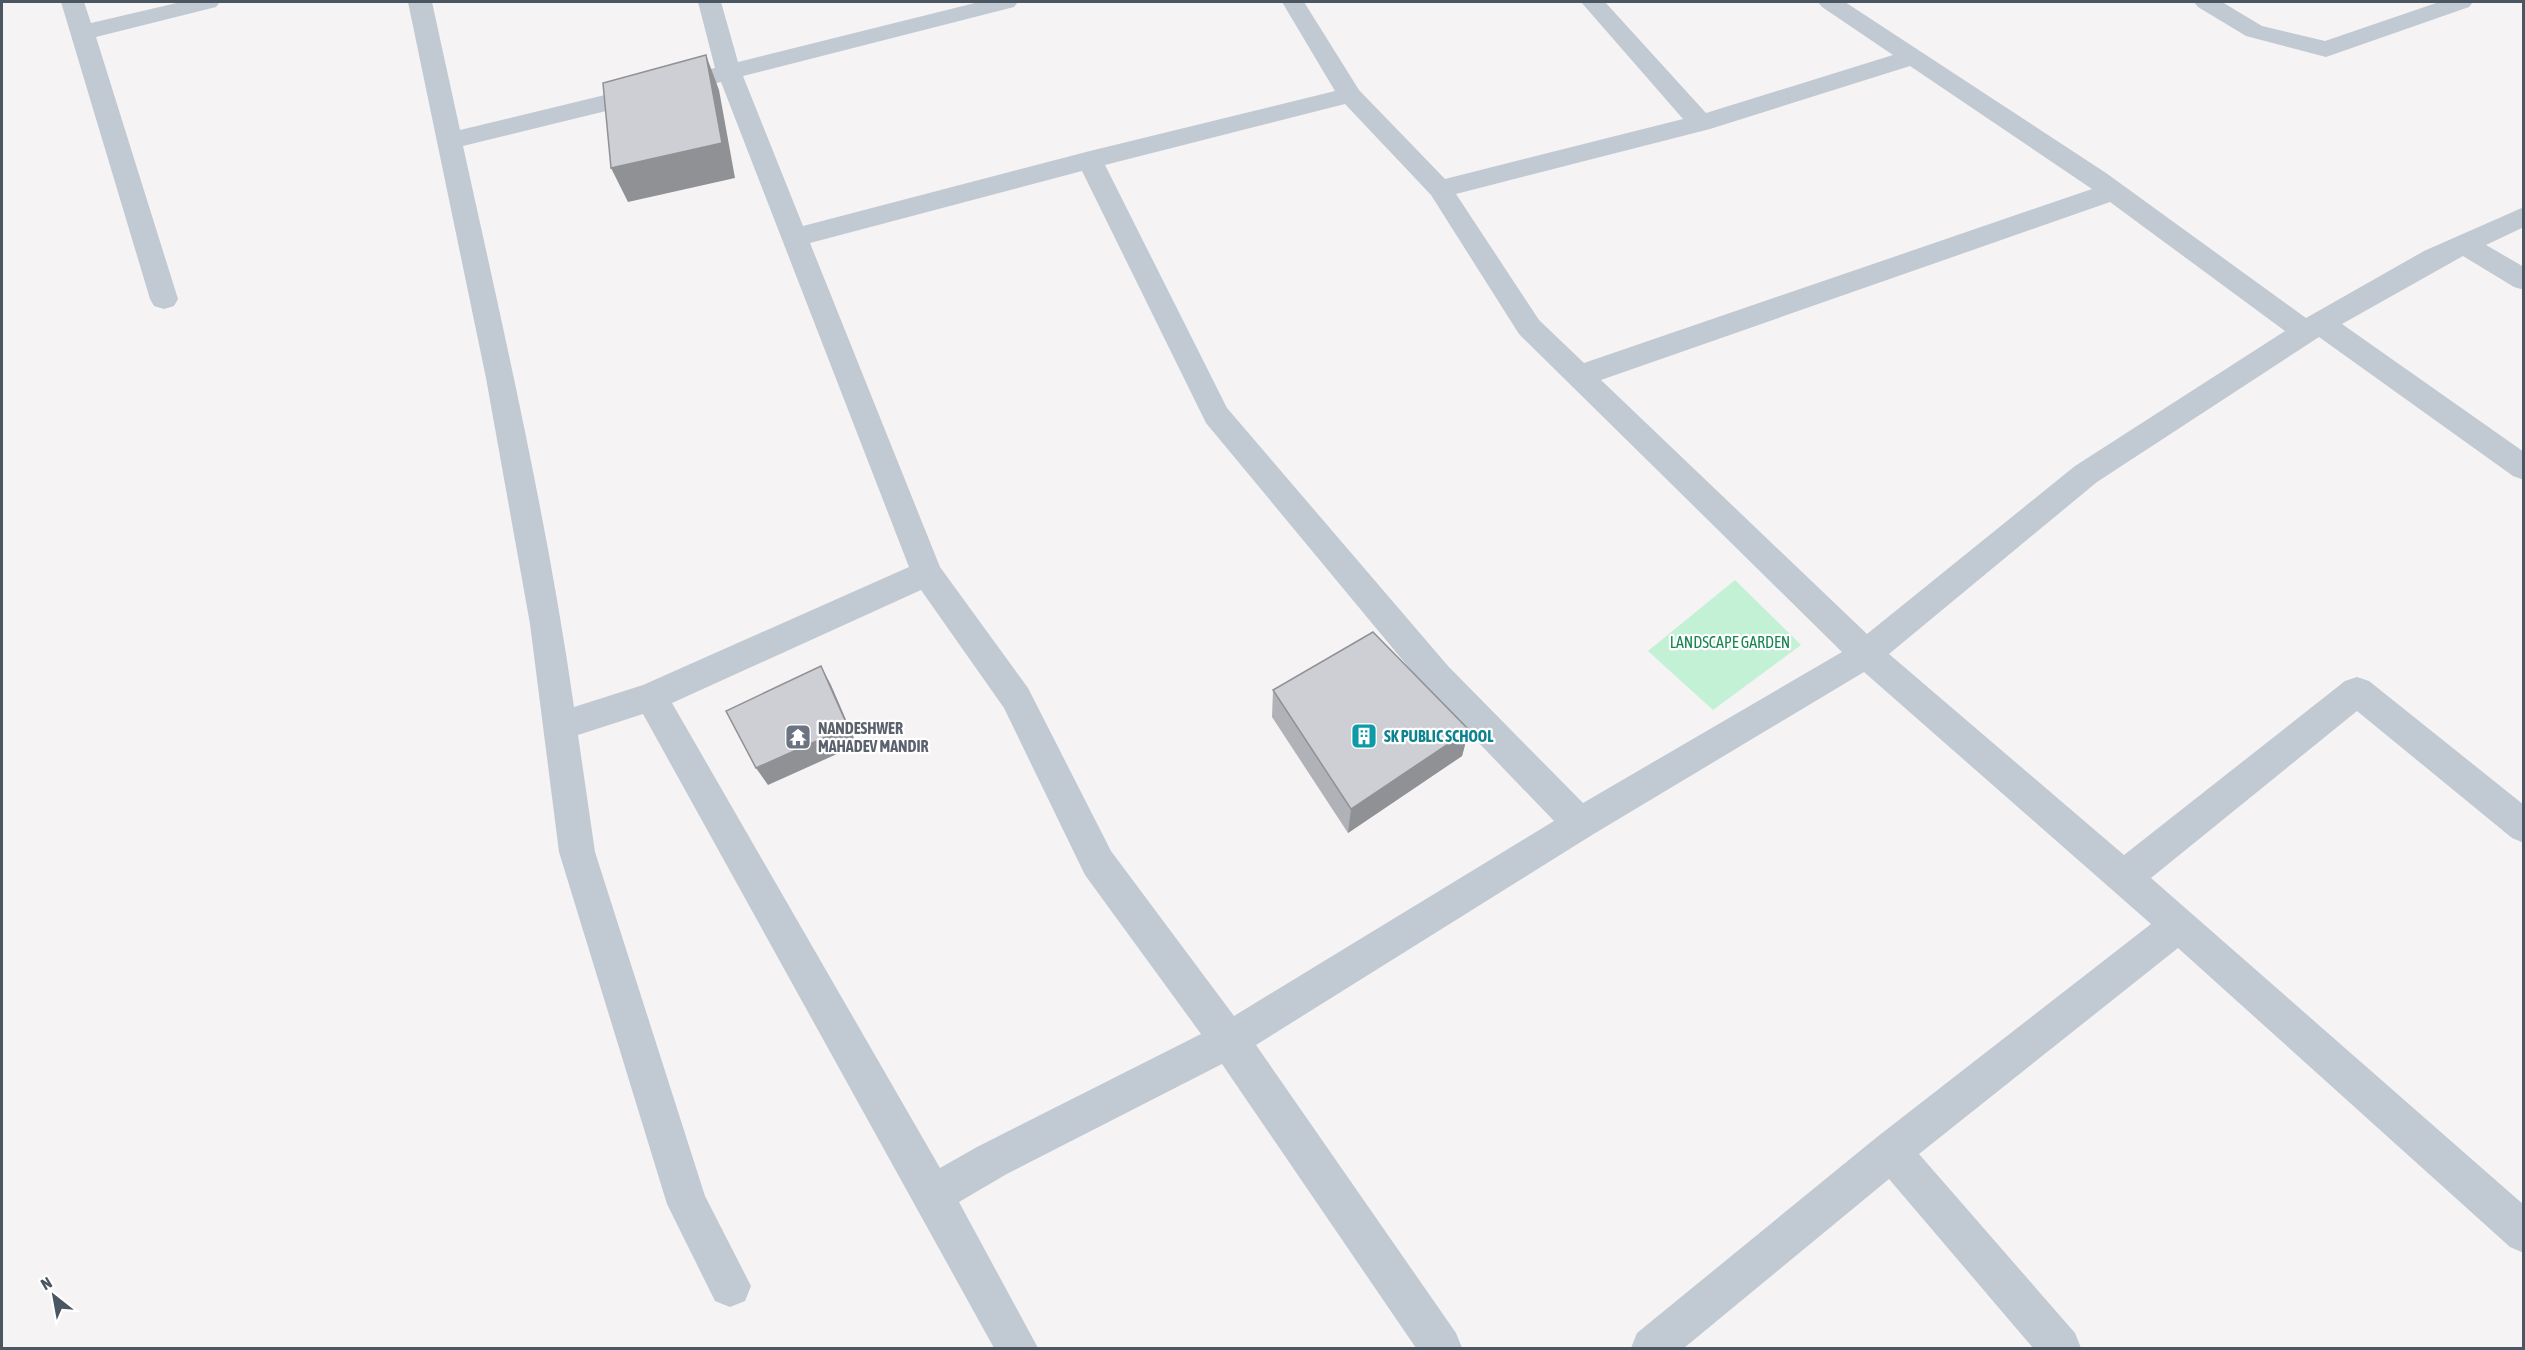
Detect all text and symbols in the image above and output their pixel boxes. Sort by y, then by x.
park label: LANDSCAPE GARDEN [1670,633,1790,651]
place label: NANDESHWER MAHADEV MANDIR [818,719,929,755]
building icon: SK PUBLIC SCHOOL [1349,721,1379,751]
temple icon: NANDESHWER MAHADEV MANDIR [783,722,813,752]
place label: SK PUBLIC SCHOOL [1384,727,1494,745]
north arrow [24,1266,84,1326]
text: N [38,1273,55,1293]

